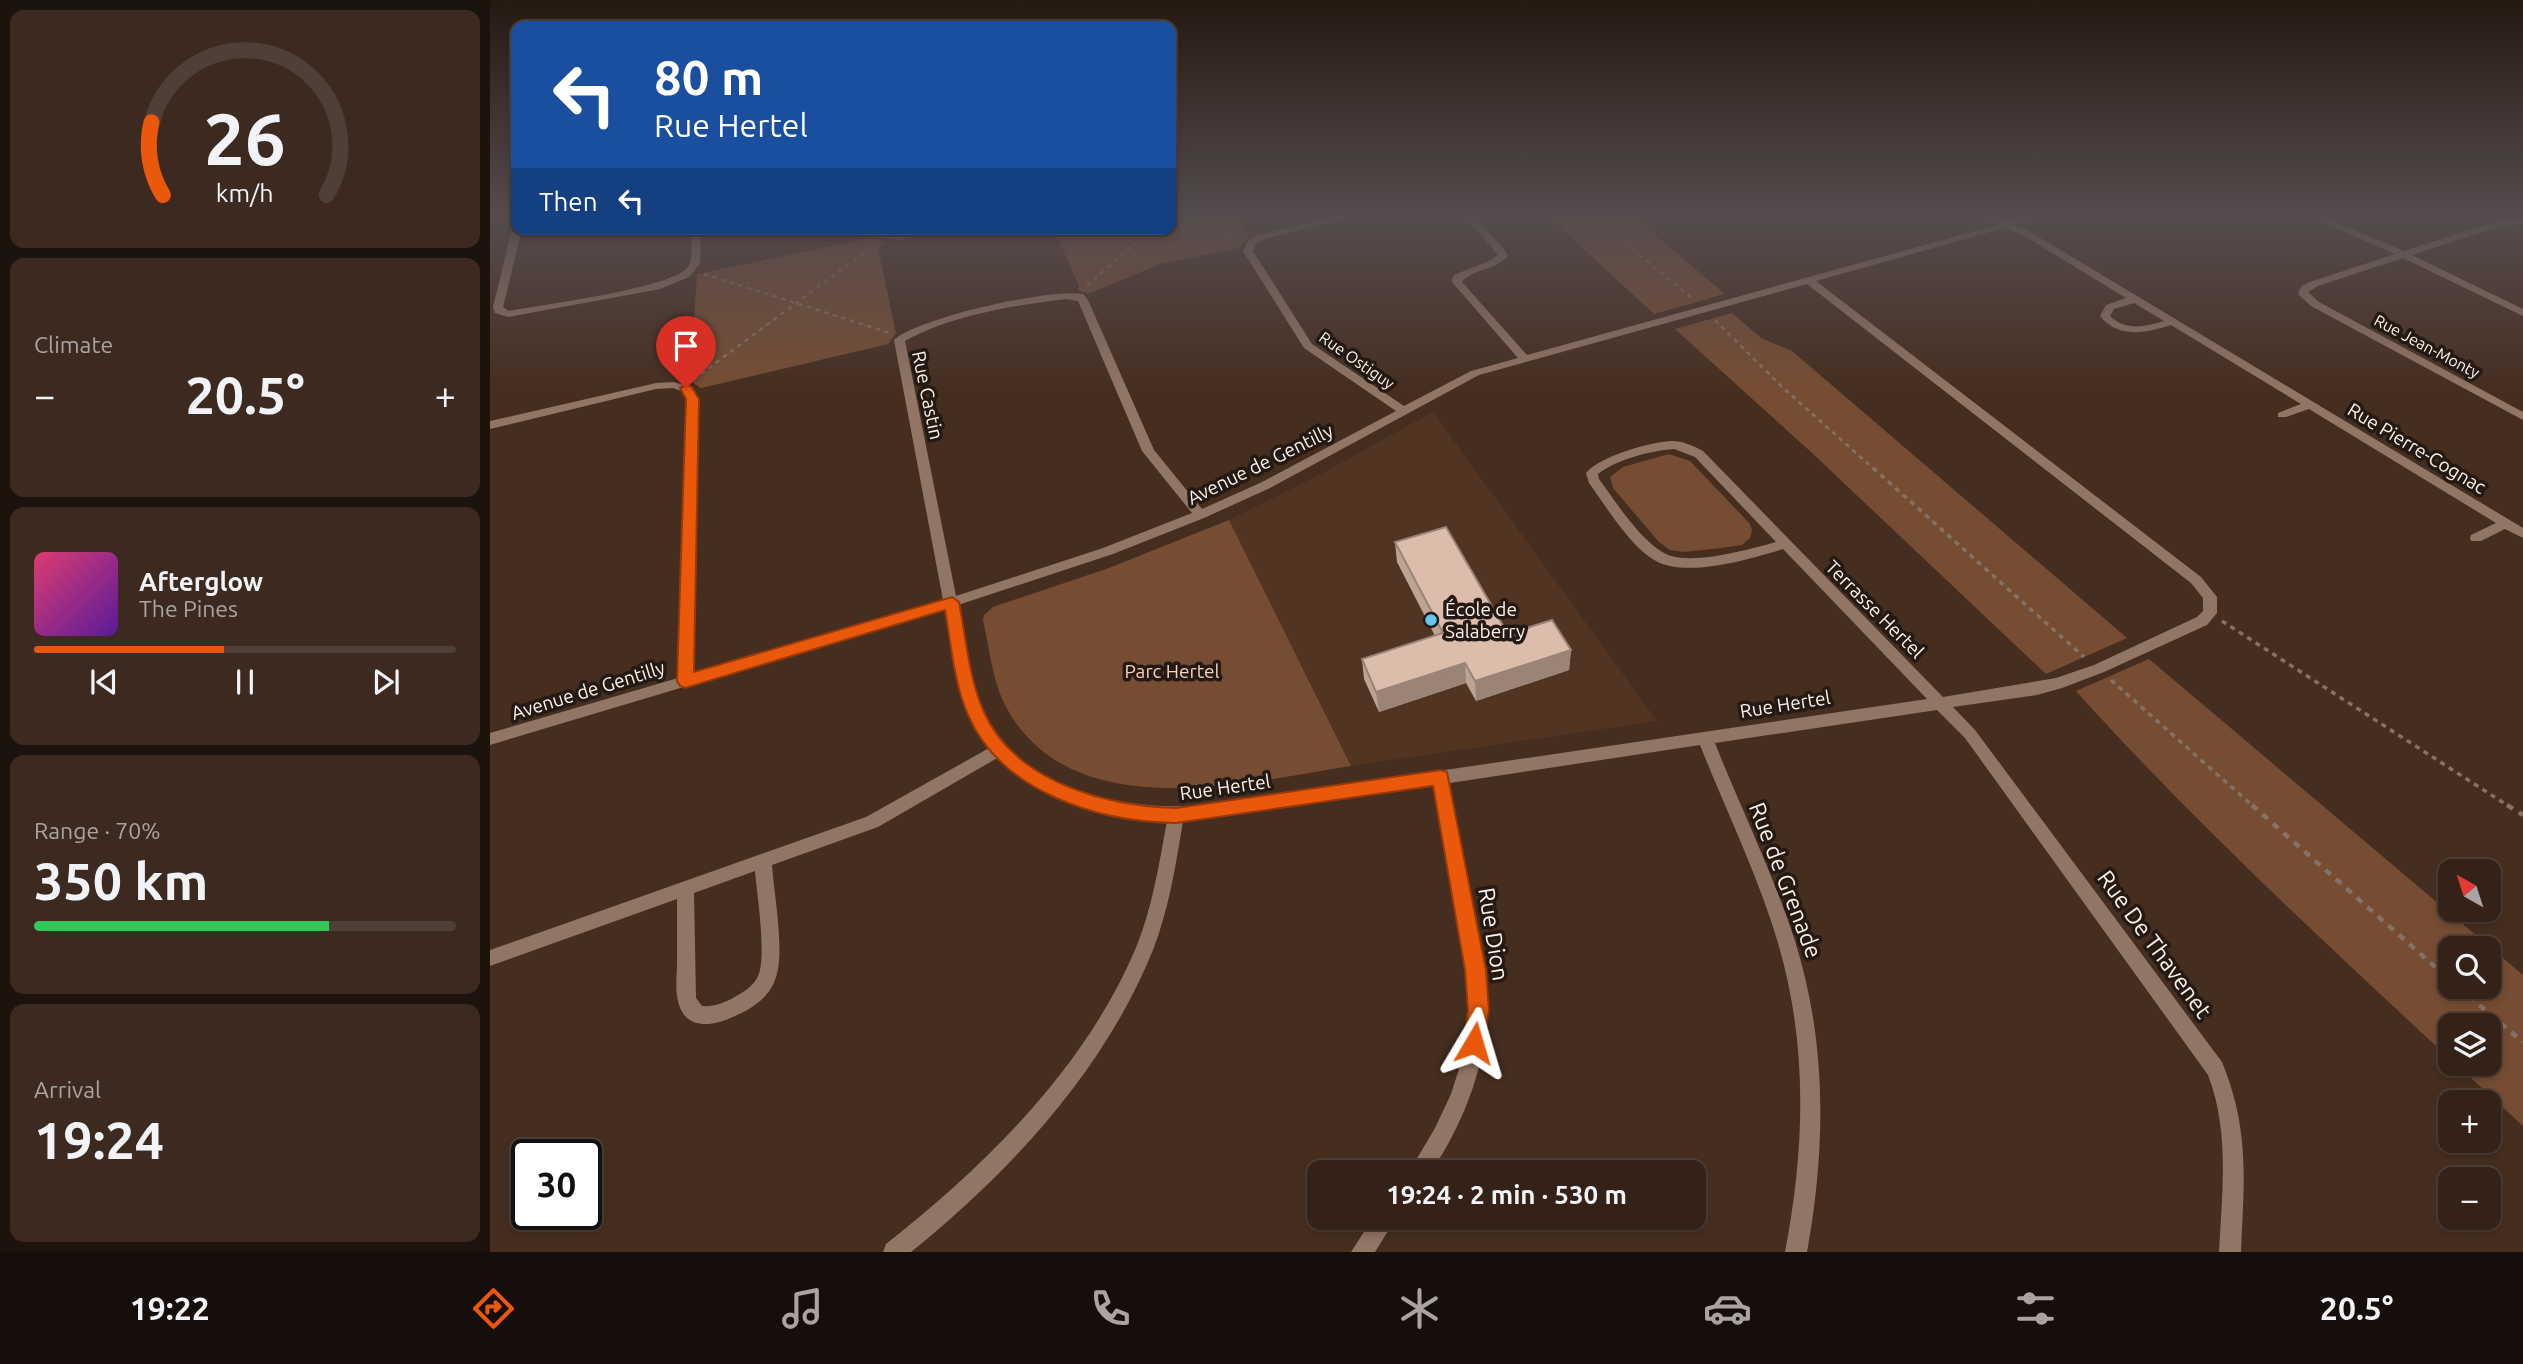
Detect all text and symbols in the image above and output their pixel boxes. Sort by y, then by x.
icon: left [539,49,630,140]
text: 80 m [654,49,763,104]
text: 26 [204,98,286,180]
text: Rue Hertel [654,107,808,143]
text: km/h [216,179,274,207]
icon: left [612,182,650,220]
text: Then [539,187,598,216]
street label: Rue Jean-Monty [2371,311,2483,381]
pin [656,316,716,388]
icon: arrive [667,327,705,365]
street label: Rue Ostiguy [1316,328,1398,393]
text: Climate [34,332,113,357]
street label: Rue Castin [908,349,948,441]
text: 20.5° [185,366,305,424]
text: − [34,374,55,416]
text: + [435,374,456,416]
street label: Rue Pierre-Cognac [2344,398,2490,498]
street label: Avenue de Gentilly [1184,419,1336,509]
street label: Terrasse Hertel [1821,555,1929,663]
text: Afterglow [139,567,263,596]
text: The Pines [139,596,238,621]
place label: École de Salaberry [1445,598,1525,642]
marker: École de Salaberry [1423,612,1439,628]
street label: Avenue de Gentilly [509,656,667,724]
park label: Parc Hertel [1124,660,1220,682]
icon: previous [85,663,123,701]
icon: pause [226,663,264,701]
icon: next [367,663,405,701]
street label: Rue Hertel [1738,686,1832,722]
street label: Rue Hertel [1178,770,1272,804]
street label: Rue de Grenade [1745,799,1827,961]
text: Range · 70% [34,818,161,843]
text: 350 km [34,852,208,910]
north arrow [2438,859,2501,922]
map controls [2438,859,2501,1230]
street label: Rue De Thavenet [2093,865,2217,1023]
street label: Rue Dion [1474,886,1514,982]
button: search [2438,936,2501,999]
position arrow [1437,1006,1511,1080]
button: layers [2438,1013,2501,1076]
text: Arrival [34,1077,101,1102]
button: + [2438,1090,2501,1153]
text: 19:24 [34,1111,164,1169]
speed limit sign: 30 [511,1139,602,1230]
button: − [2438,1167,2501,1230]
text: 19:24 · 2 min · 530 m [1386,1180,1627,1209]
icon: directions [469,1284,518,1333]
icon: music [778,1284,827,1333]
icon: phone [1086,1284,1135,1333]
icon: climate [1395,1284,1444,1333]
icon: car [1703,1284,1752,1333]
icon: filters [2011,1284,2060,1333]
text: 19:22 [130,1290,210,1326]
text: 20.5° [2320,1290,2393,1326]

